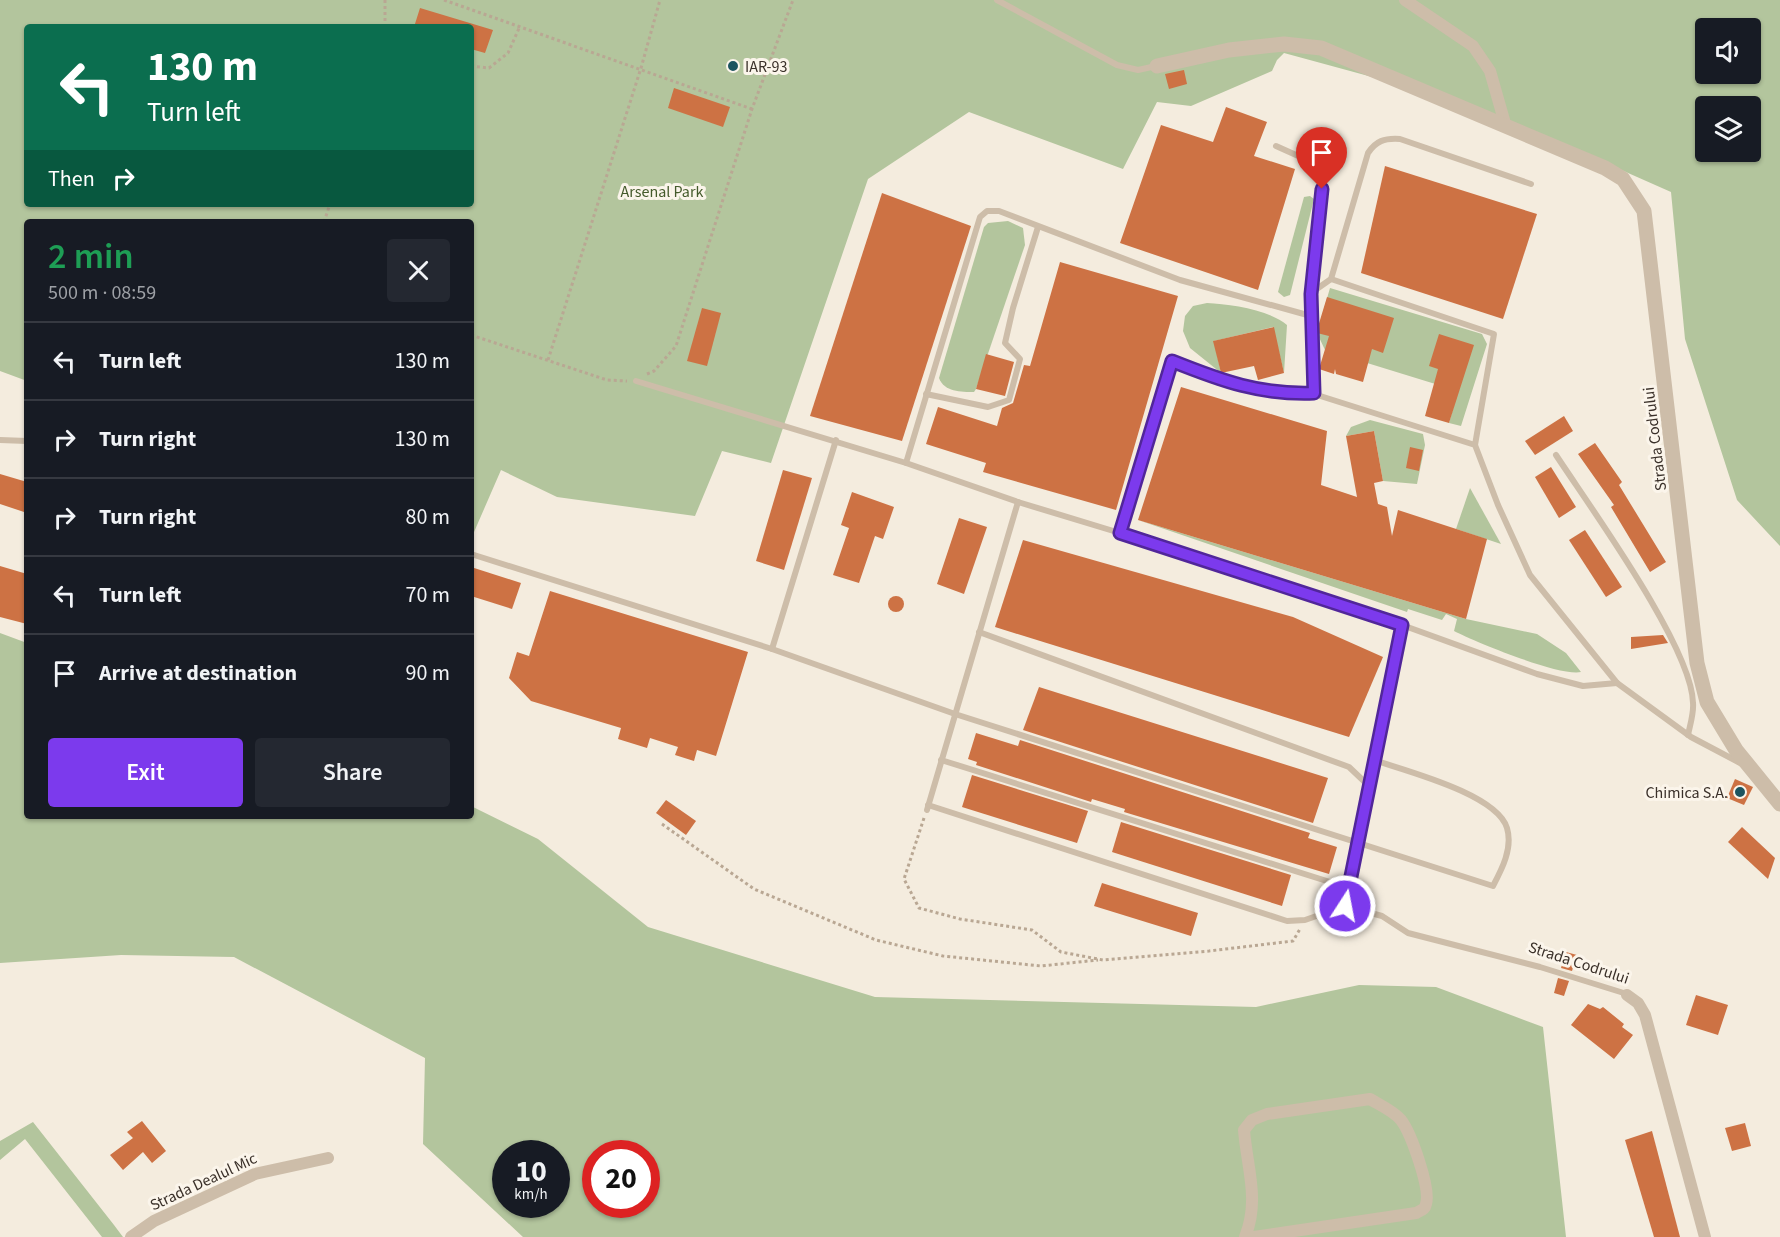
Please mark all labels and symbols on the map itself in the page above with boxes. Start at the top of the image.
place label: IAR-93 [745,56,787,78]
marker: IAR-93 [726,59,740,73]
pin [1296,127,1347,189]
park label: Arsenal Park [621,181,703,203]
street label: Strada Codrului [1638,386,1672,492]
place label: Chimica S.A. [1645,782,1728,804]
marker: Chimica S.A. [1733,785,1747,799]
position arrow [1313,874,1377,938]
street label: Strada Codrului [1526,936,1632,990]
speed limit sign: 20 [582,1140,660,1218]
street label: Strada Dealul Mic [146,1148,260,1216]

